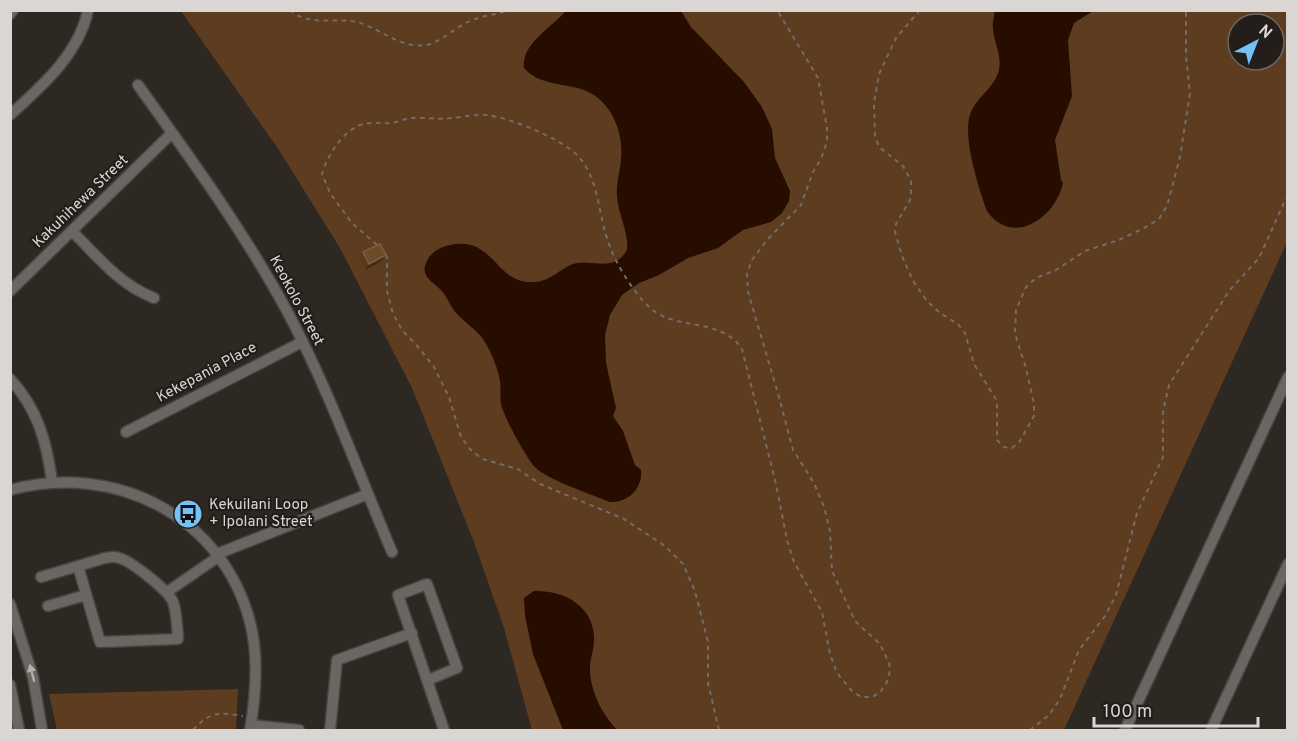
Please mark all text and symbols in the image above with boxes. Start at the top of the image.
north arrow [1226,12,1286,72]
text: N [1254,21,1276,44]
street label: Kakuhihewa Street [29,151,133,253]
street label: Keokolo Street [264,253,328,349]
street label: Kekepania Place [154,339,260,407]
place label: Kekuilani Loop + Ipolani Street [209,496,313,532]
bus stop icon: Kekuilani Loop + Ipolani Street [172,498,204,530]
one-way arrow [26,664,36,682]
scale bar [1094,690,1258,728]
text: 100 m [1103,701,1152,724]

